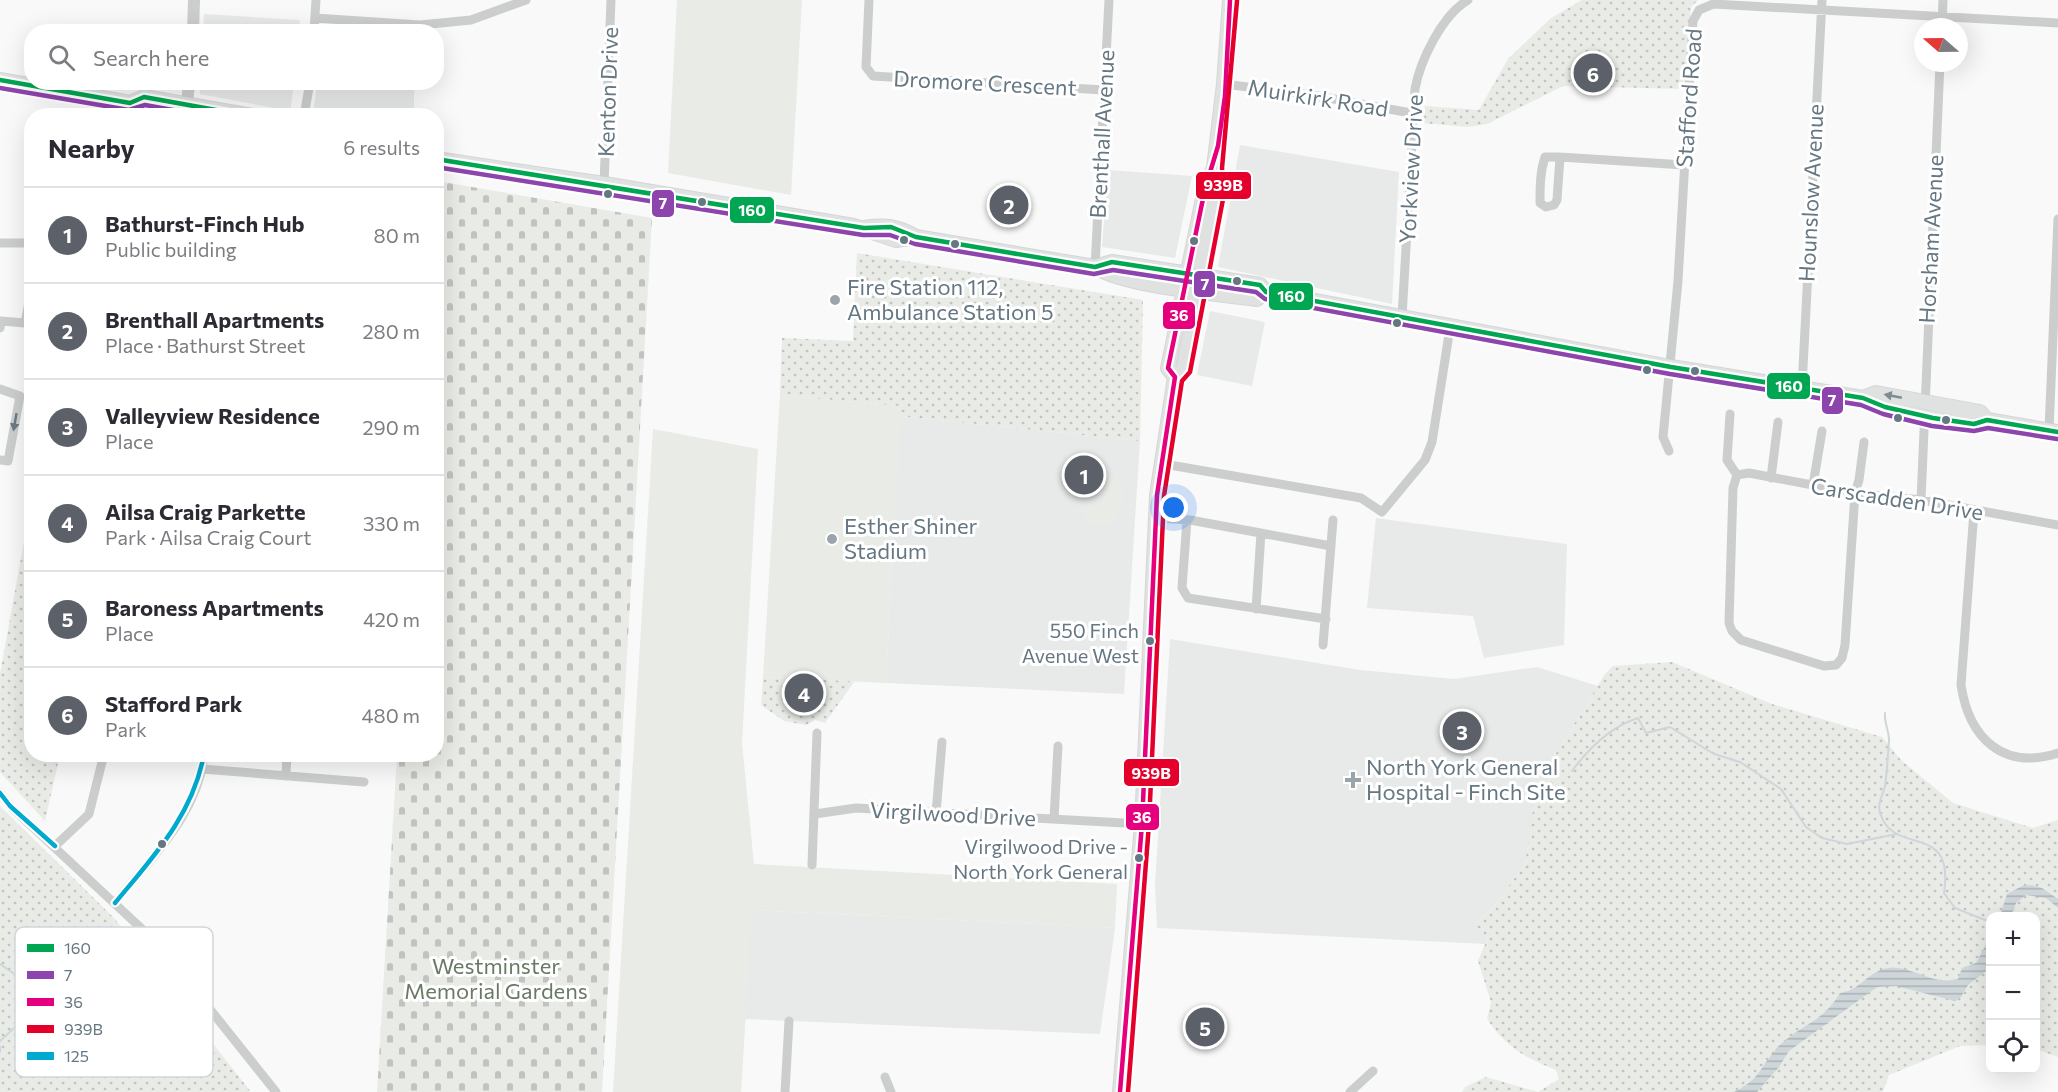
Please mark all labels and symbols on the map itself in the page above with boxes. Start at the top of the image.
north arrow [1914,18,1968,72]
street label: Kenton Drive [592,26,623,157]
street label: Stafford Road [1670,27,1707,168]
street label: Brenthall Avenue [1084,49,1119,219]
pin: 6 [1574,50,1612,96]
street label: Dromore Crescent [893,64,1077,101]
street label: Muirkirk Road [1246,73,1390,122]
street label: Yorkview Drive [1393,94,1428,244]
street label: Hounslow Avenue [1792,103,1829,283]
street label: Horsham Avenue [1913,154,1948,324]
line badge: 939B [1195,171,1252,200]
text: 939B [1203,175,1243,194]
pin: 2 [990,182,1028,228]
unlabelled marker [602,188,614,200]
line badge: 7 [651,189,675,218]
text: 7 [659,193,668,212]
unlabelled marker [696,196,708,208]
line badge: 160 [729,196,775,224]
text: 160 [738,200,766,219]
unlabelled marker [898,234,910,246]
unlabelled marker [1188,235,1200,247]
unlabelled marker [949,238,961,250]
line badge: 7 [1193,270,1216,298]
place label: Fire Station 112, Ambulance Station 5 [847,273,1054,325]
text: 7 [1201,274,1210,293]
unlabelled marker [1231,275,1243,287]
line badge: 160 [1268,282,1314,311]
text: 160 [1277,286,1305,305]
marker: Fire Station 112, Ambulance Station 5 [828,293,842,307]
line badge: 36 [1162,301,1196,330]
text: 36 [1169,305,1189,324]
unlabelled marker [1391,317,1403,329]
unlabelled marker [1641,364,1653,376]
unlabelled marker [1689,365,1701,377]
line badge: 160 [1766,372,1811,400]
text: 160 [1775,376,1803,395]
line badge: 7 [1821,386,1844,415]
text: 7 [1828,390,1837,409]
one-way arrow [1883,391,1902,400]
unlabelled marker [1892,412,1904,424]
one-way arrow [10,413,19,432]
unlabelled marker [1940,414,1952,426]
pin: 1 [1064,452,1104,498]
street label: Carscadden Drive [1809,472,1985,525]
your location [1159,493,1188,522]
place label: Esther Shiner Stadium [844,512,978,564]
marker: Esther Shiner Stadium [825,532,839,546]
place label: 550 Finch Avenue West [1022,618,1139,667]
marker: 550 Finch Avenue West [1144,635,1156,647]
pin: 4 [784,670,824,716]
pin: 3 [1442,708,1482,754]
place label: North York General Hospital - Finch Site [1366,753,1566,805]
line badge: 939B [1123,758,1180,787]
text: 939B [1131,763,1171,782]
marker: North York General Hospital - Finch Site [1344,771,1362,789]
street label: Virgilwood Drive [869,796,1037,831]
line badge: 36 [1125,803,1160,831]
text: 36 [1132,807,1152,826]
place label: Virgilwood Drive - North York General [953,834,1128,883]
unlabelled marker [156,838,168,850]
marker: Virgilwood Drive - North York General [1133,852,1145,864]
legend [15,927,213,1077]
text: 160 [64,938,91,957]
park label: Westminster Memorial Gardens [404,952,588,1004]
text: 7 [64,965,72,984]
text: 36 [64,992,83,1011]
pin: 5 [1186,1004,1224,1050]
text: 939B [64,1019,103,1038]
text: 125 [64,1046,89,1065]

